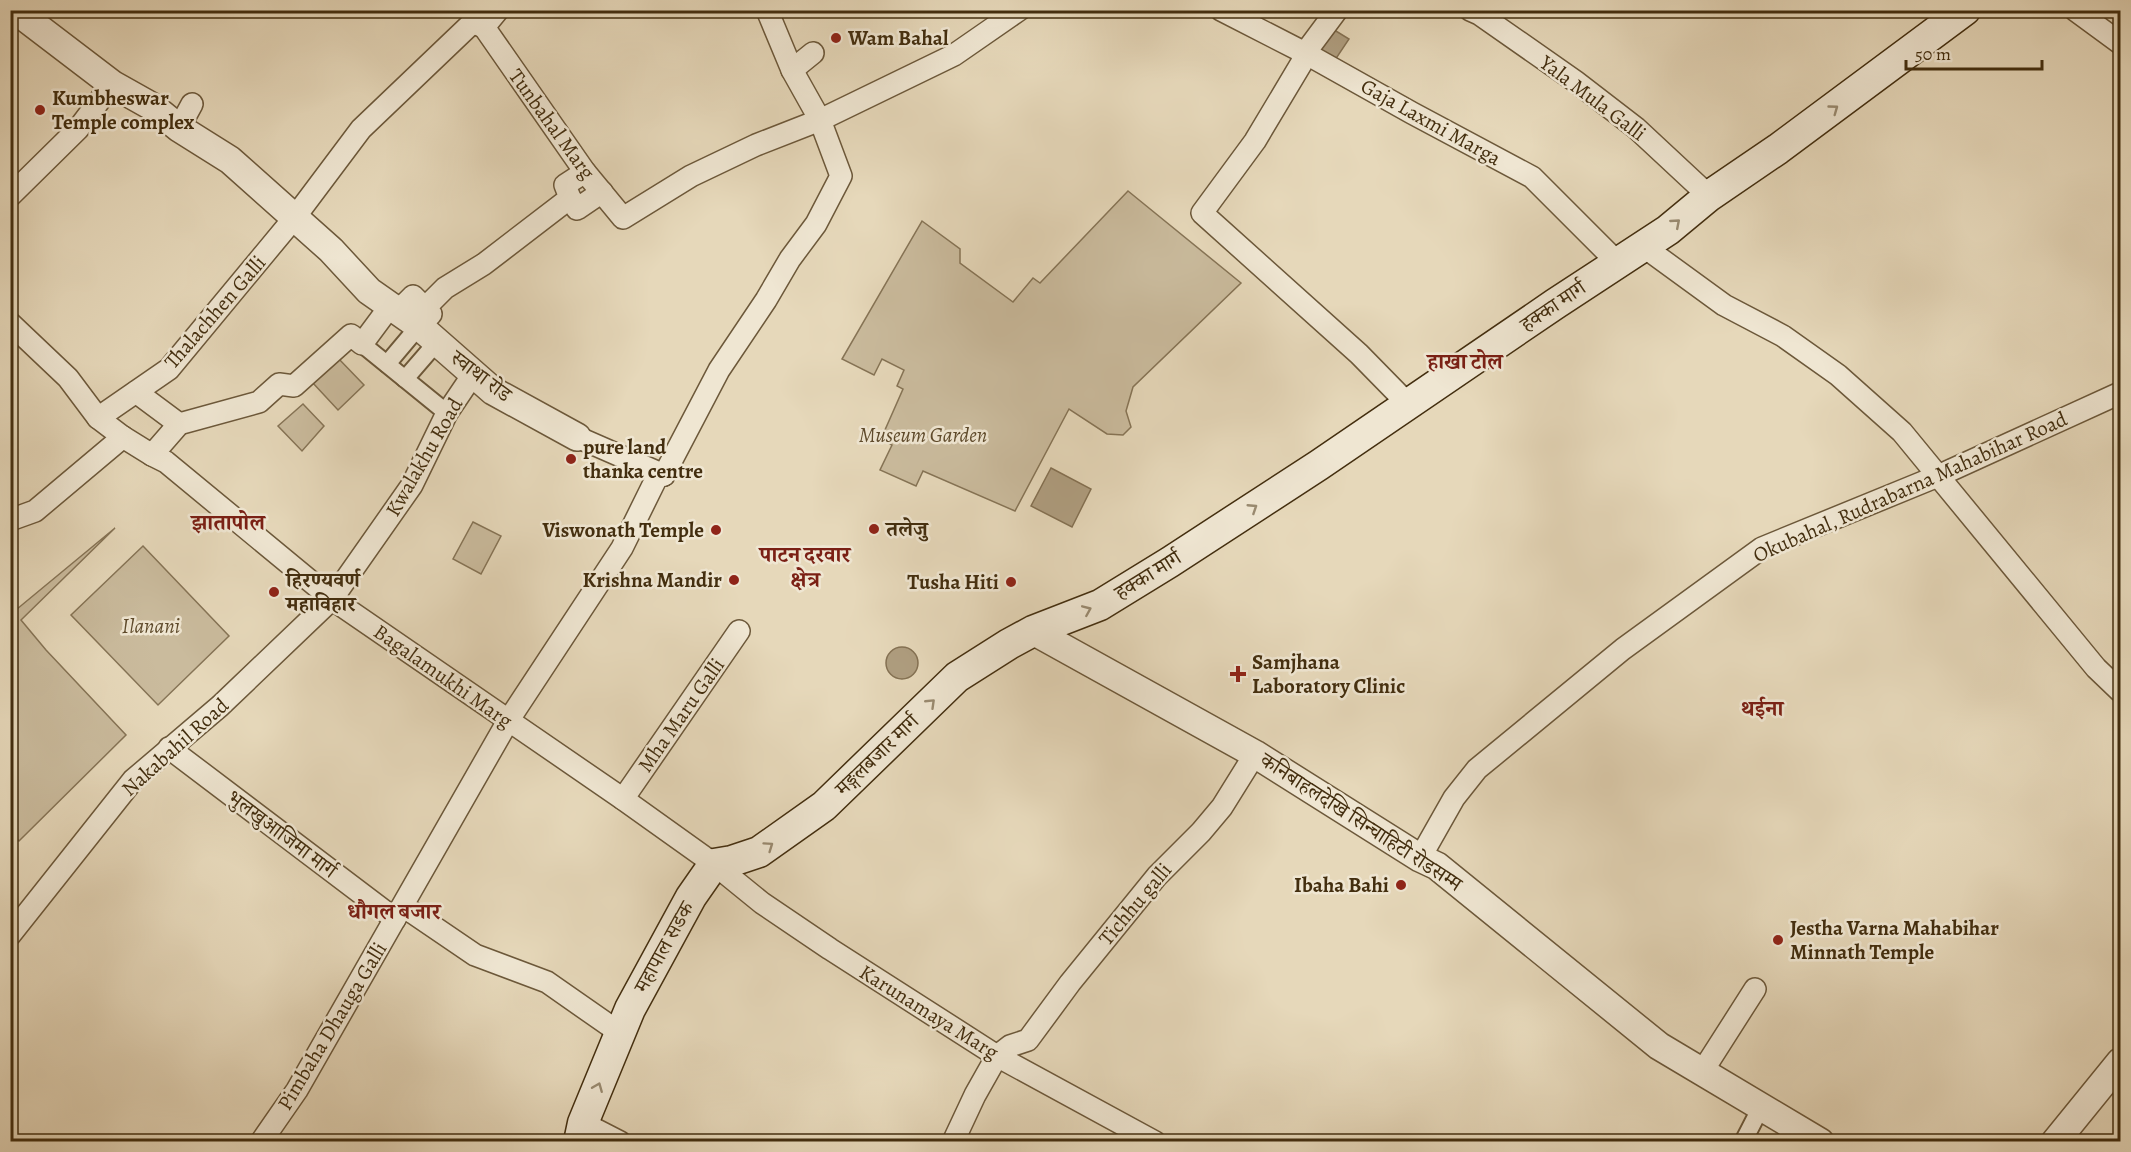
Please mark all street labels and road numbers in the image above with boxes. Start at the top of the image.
street label: Yala Mula Galli [1533,48,1652,147]
street label: Tunbahal Marg [502,63,602,185]
street label: Gaja Laxmi Marga [1356,72,1506,172]
street label: Thalachhen Galli [158,249,272,375]
street label: हक्का मार्ग [1514,273,1592,339]
street label: स्वाथा रोड [444,343,518,409]
street label: Kwalakhu Road [379,392,470,521]
street label: Okubahal, Rudrabarna Mahabihar Road [1748,405,2072,569]
street label: हक्का मार्ग [1108,543,1187,607]
street label: Bagalamukhi Marg [368,618,518,735]
street label: Mha Maru Galli [631,652,731,778]
street label: Nakabahil Road [116,691,235,803]
street label: मङ्गलबजार मार्ग [828,707,926,803]
street label: कनिबाहलदेखि सिन्चाहिटी रोडसम्म [1254,746,1469,899]
street label: भुलखुआजिमा मार्ग [221,783,343,885]
street label: Tichhu galli [1092,857,1178,951]
street label: महापाल सडक [627,896,701,998]
street label: Pimbaha Dhauga Galli [271,937,393,1115]
street label: Karunamaya Marg [854,958,1004,1066]

